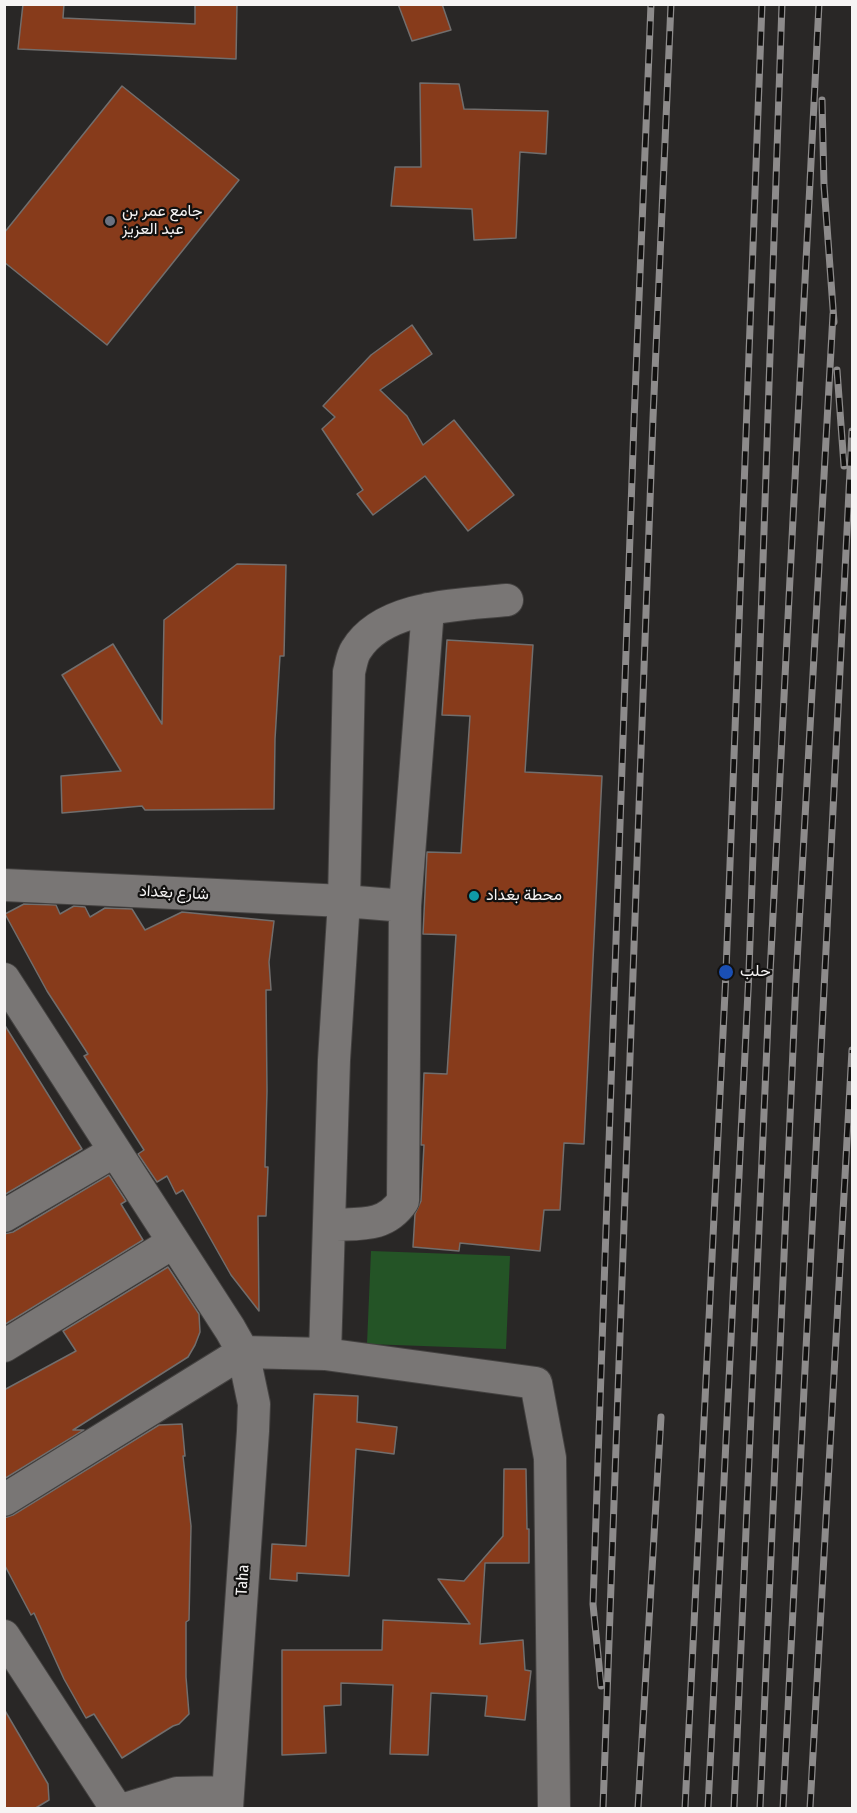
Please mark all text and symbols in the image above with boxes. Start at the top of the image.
place label: جامع عمر بن عبد العزيز [122,202,203,240]
marker: جامع عمر بن عبد العزيز [103,214,117,228]
street label: شارع بغداد [139,882,209,904]
place label: محطة بغداد [486,886,562,906]
marker: محطة بغداد [467,889,481,903]
place label: حلب [740,962,771,982]
marker: حلب [717,963,735,981]
street label: Taha [232,1564,254,1596]

